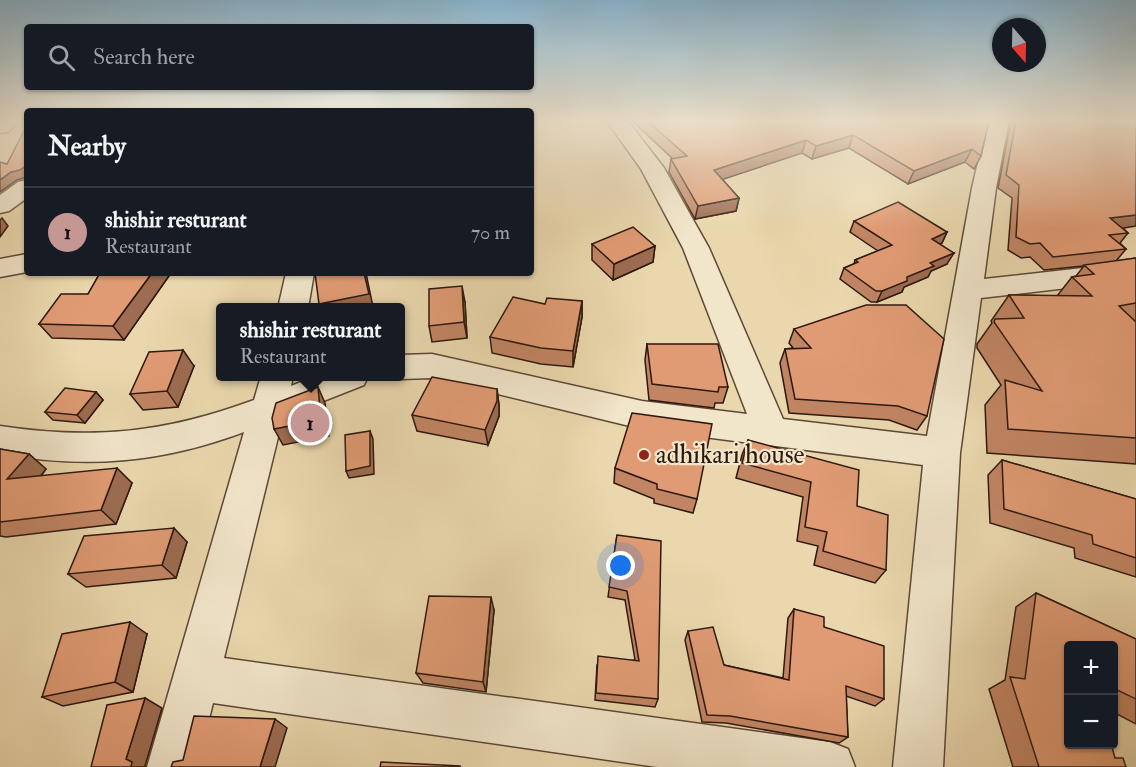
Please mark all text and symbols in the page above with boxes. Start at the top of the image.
north arrow [992,18,1046,72]
search box [24,24,534,90]
icon: search [45,41,78,74]
text: Search here [93,43,195,71]
text: Nearby [48,131,126,163]
text: shishir resturant [105,206,247,234]
text: 1 [64,220,71,245]
text: 70 m [471,220,510,245]
text: Restaurant [105,234,192,259]
popup [216,303,405,381]
text: shishir resturant [240,316,381,344]
text: Restaurant [240,344,327,369]
pin: 1 [290,400,330,446]
place label: adhikari house [656,439,805,471]
marker: adhikari house [637,448,651,462]
your location [606,551,635,580]
map controls [1064,641,1118,749]
button: + [1064,641,1118,695]
button: − [1064,695,1118,749]

